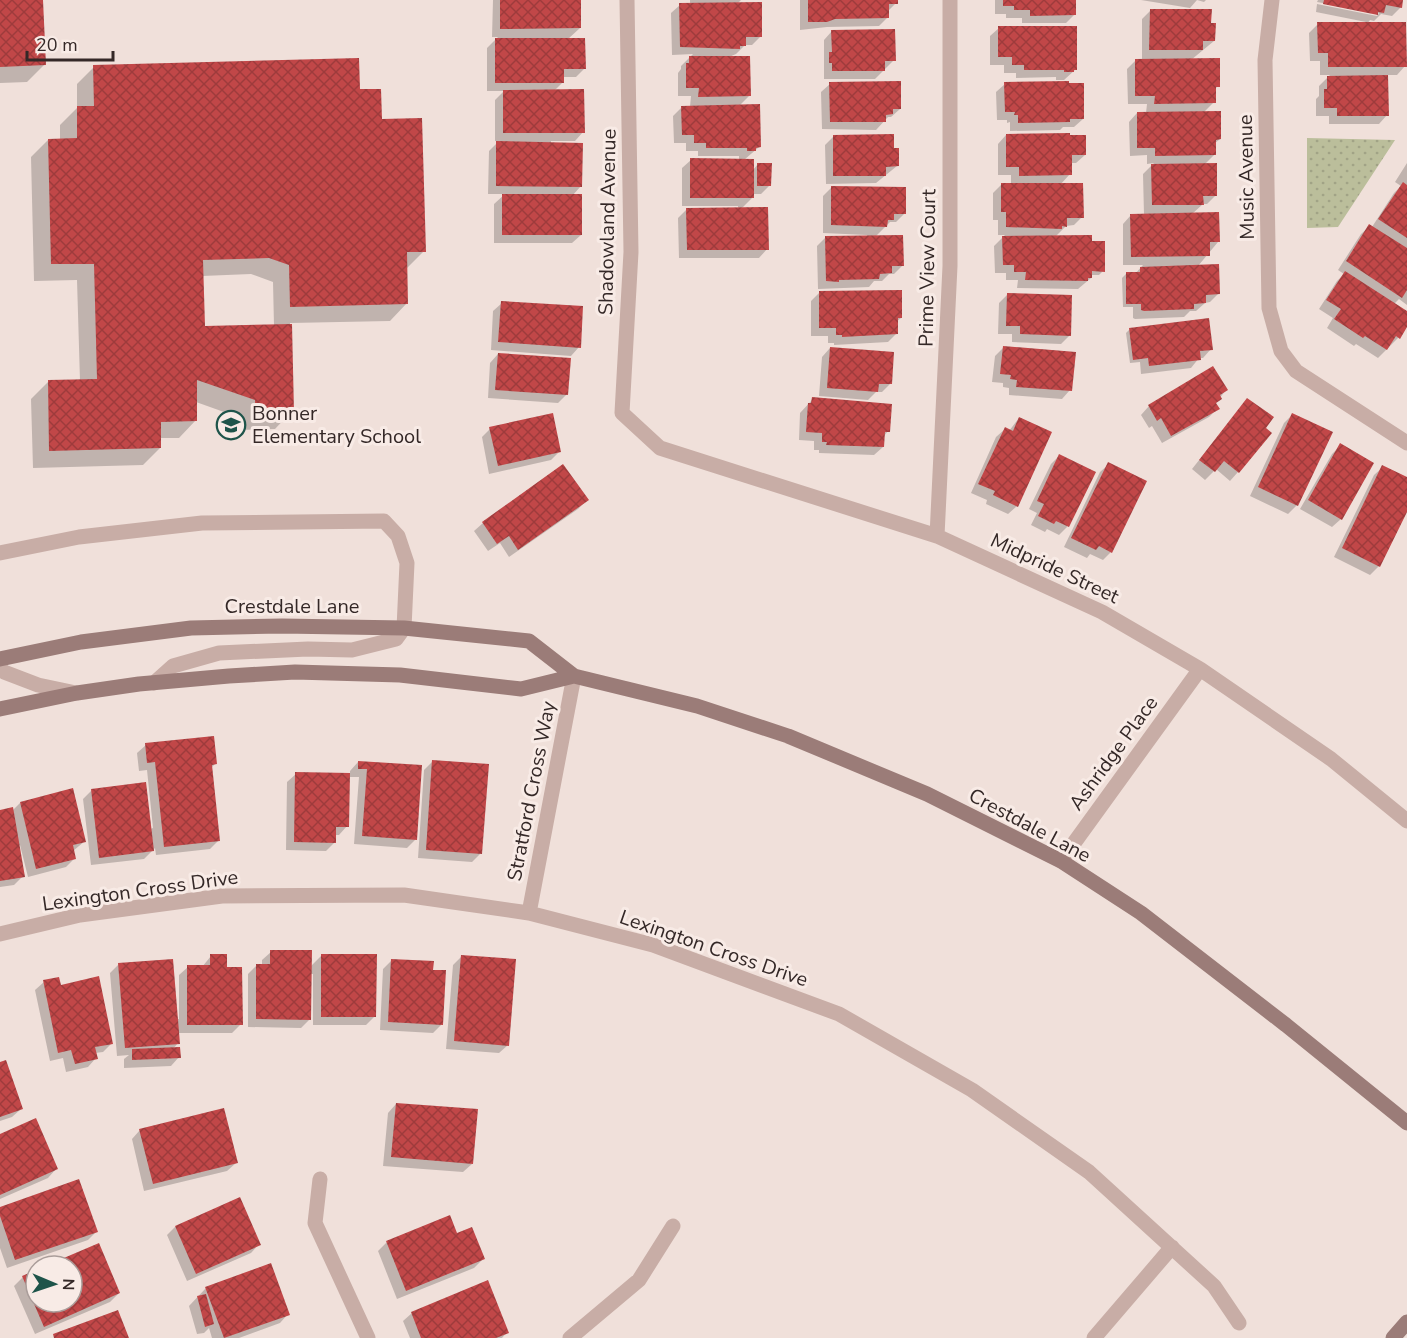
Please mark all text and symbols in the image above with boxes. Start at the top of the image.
scale bar [27,24,112,62]
text: 20 m [36,33,78,57]
street label: Music Avenue [1232,114,1261,240]
street label: Shadowland Avenue [592,129,623,315]
street label: Prime View Court [913,188,942,347]
place label: Bonner Elementary School [252,400,421,450]
school or university icon: Bonner Elementary School [215,409,247,441]
street label: Midpride Street [986,527,1124,610]
street label: Crestdale Lane [225,593,359,620]
street label: Ashridge Place [1063,691,1164,816]
street label: Stratford Cross Way [501,698,562,883]
street label: Crestdale Lane [964,782,1096,869]
street label: Lexington Cross Drive [40,863,240,918]
street label: Lexington Cross Drive [616,904,812,993]
north arrow [24,1254,84,1314]
text: N [57,1278,79,1291]

